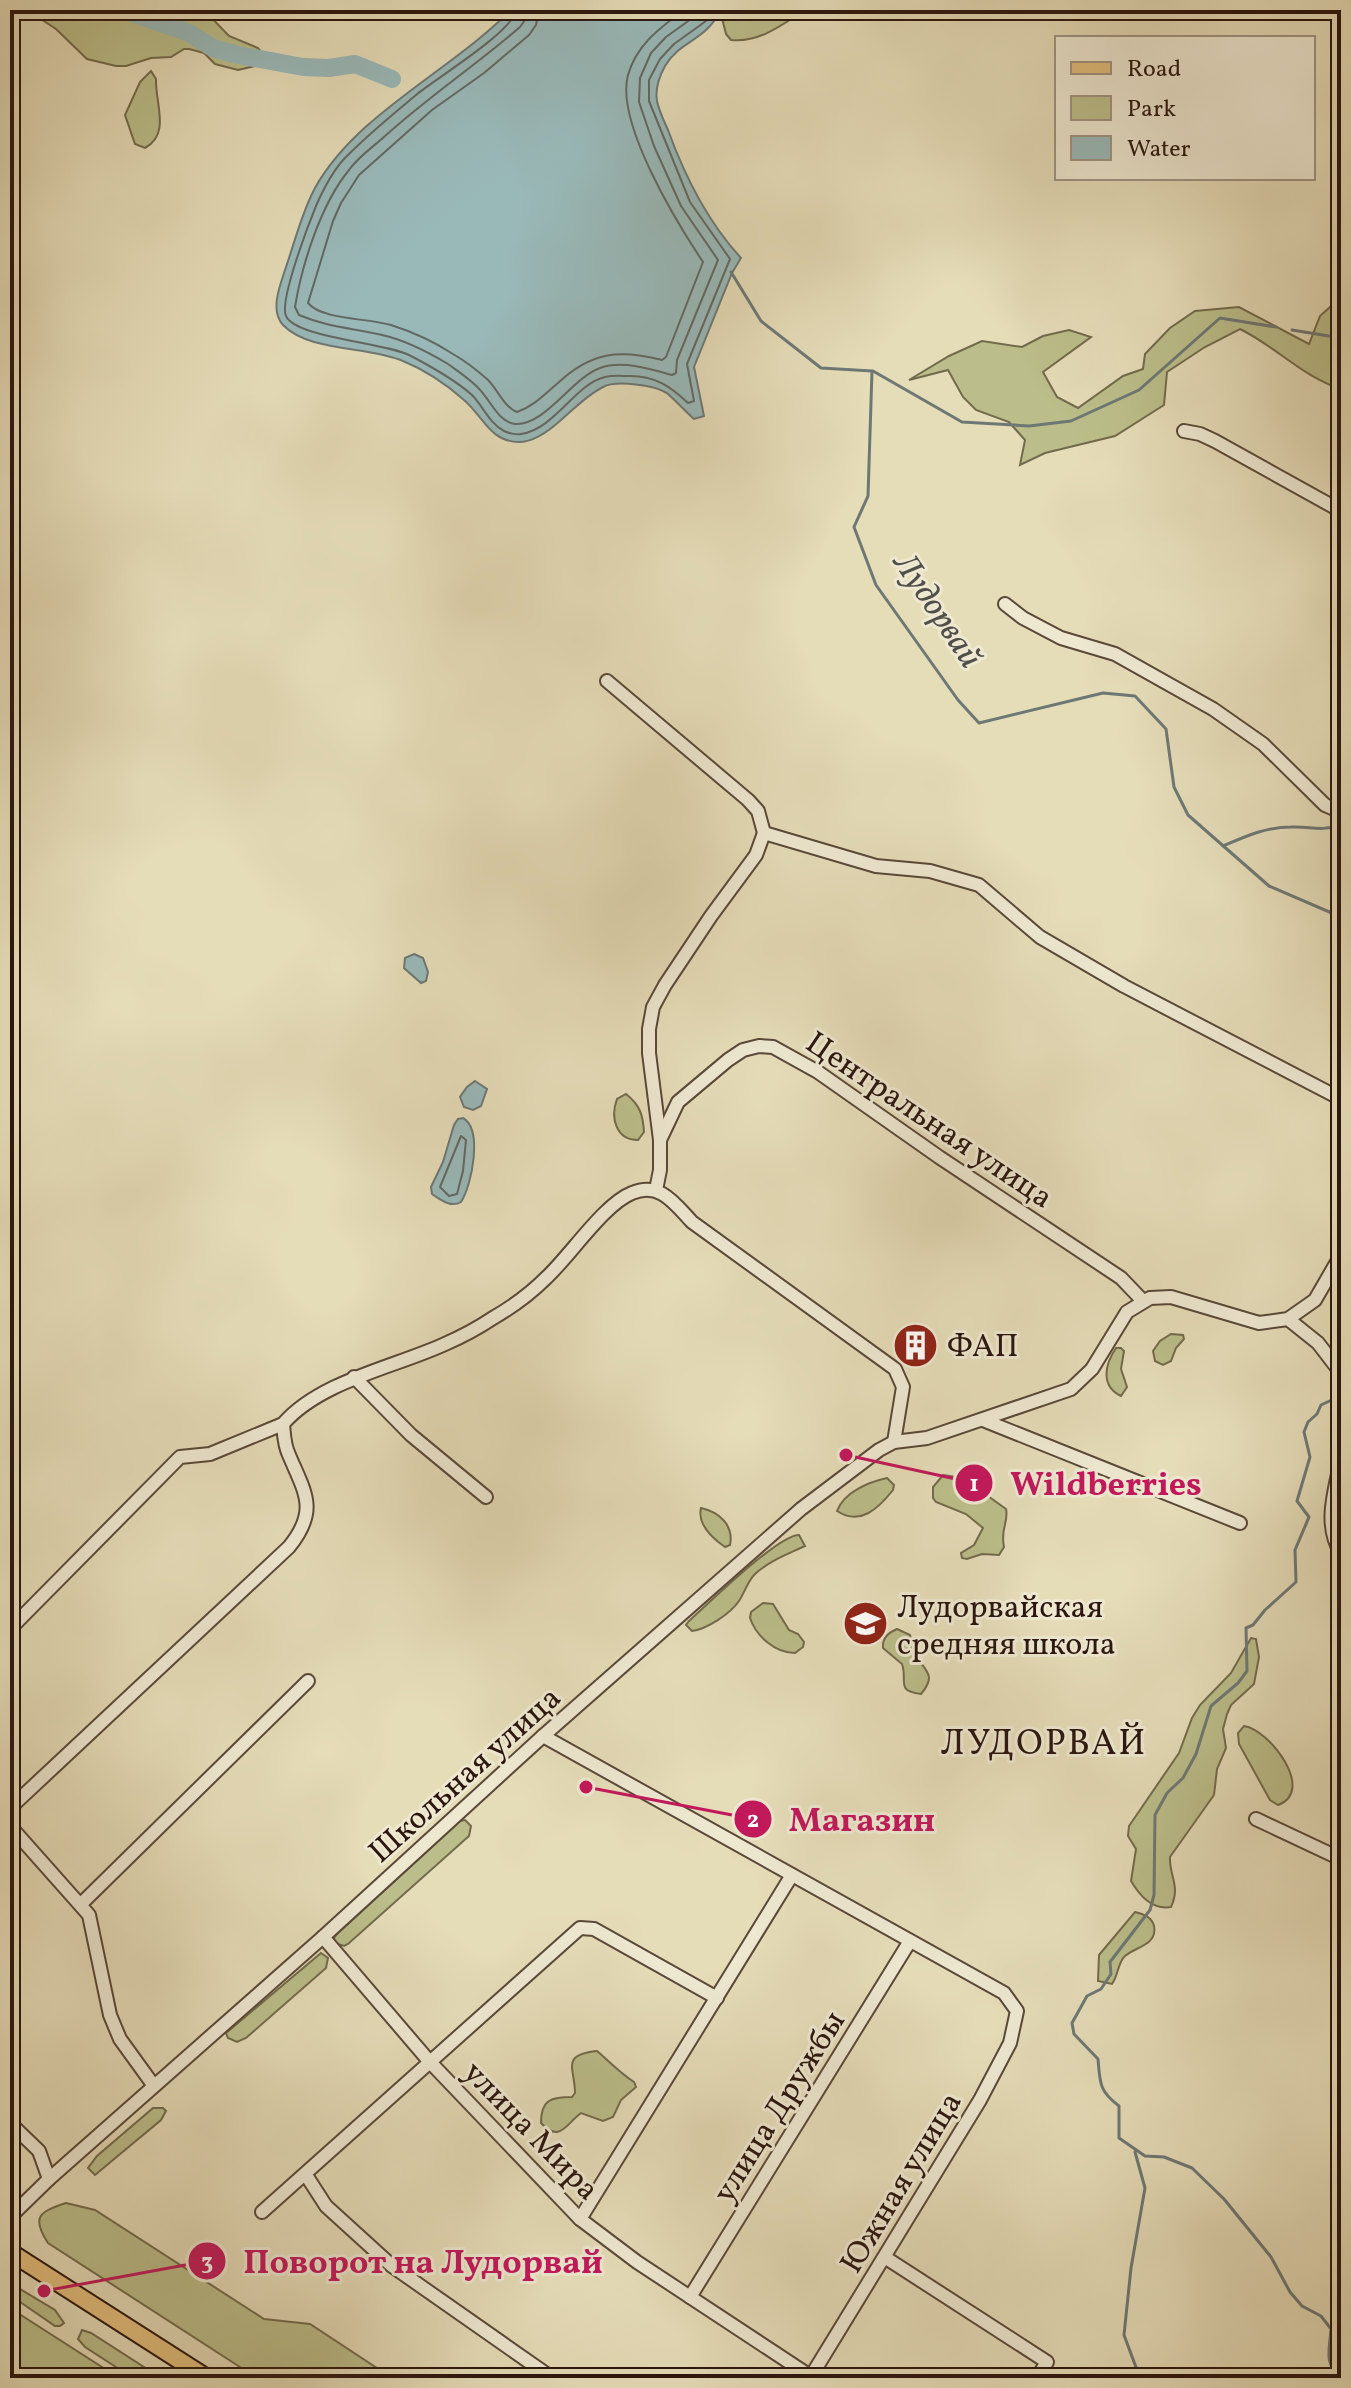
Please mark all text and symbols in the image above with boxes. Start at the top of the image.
legend [1055,36,1315,180]
text: Road [1127,53,1181,87]
text: Park [1127,93,1176,127]
text: Water [1127,133,1191,167]
water label: Лудорвай [879,542,992,678]
street label: Центральная улица [796,1022,1061,1221]
building icon: ФАП [892,1321,940,1369]
place label: ФАП [947,1326,1018,1370]
callout: Wildberries [954,1454,1218,1512]
text: Wildberries [1010,1463,1202,1510]
text: 1 [969,1468,979,1502]
place label: Лудорвайская средняя школа [897,1587,1116,1668]
school or university icon: Лудорвайская средняя школа [842,1600,890,1648]
street label: Школьная улица [360,1678,572,1875]
district label: ЛУДОРВАЙ [941,1720,1147,1770]
callout: Магазин [733,1790,952,1848]
text: Магазин [789,1799,935,1846]
text: 2 [747,1804,759,1838]
street label: улица Дружбы [704,2003,857,2212]
street label: улица Мира [452,2052,608,2212]
street label: Южная улица [831,2085,974,2283]
callout: Поворот на Лудорвай [187,2232,619,2290]
text: Поворот на Лудорвай [243,2241,603,2288]
text: 3 [201,2246,213,2280]

